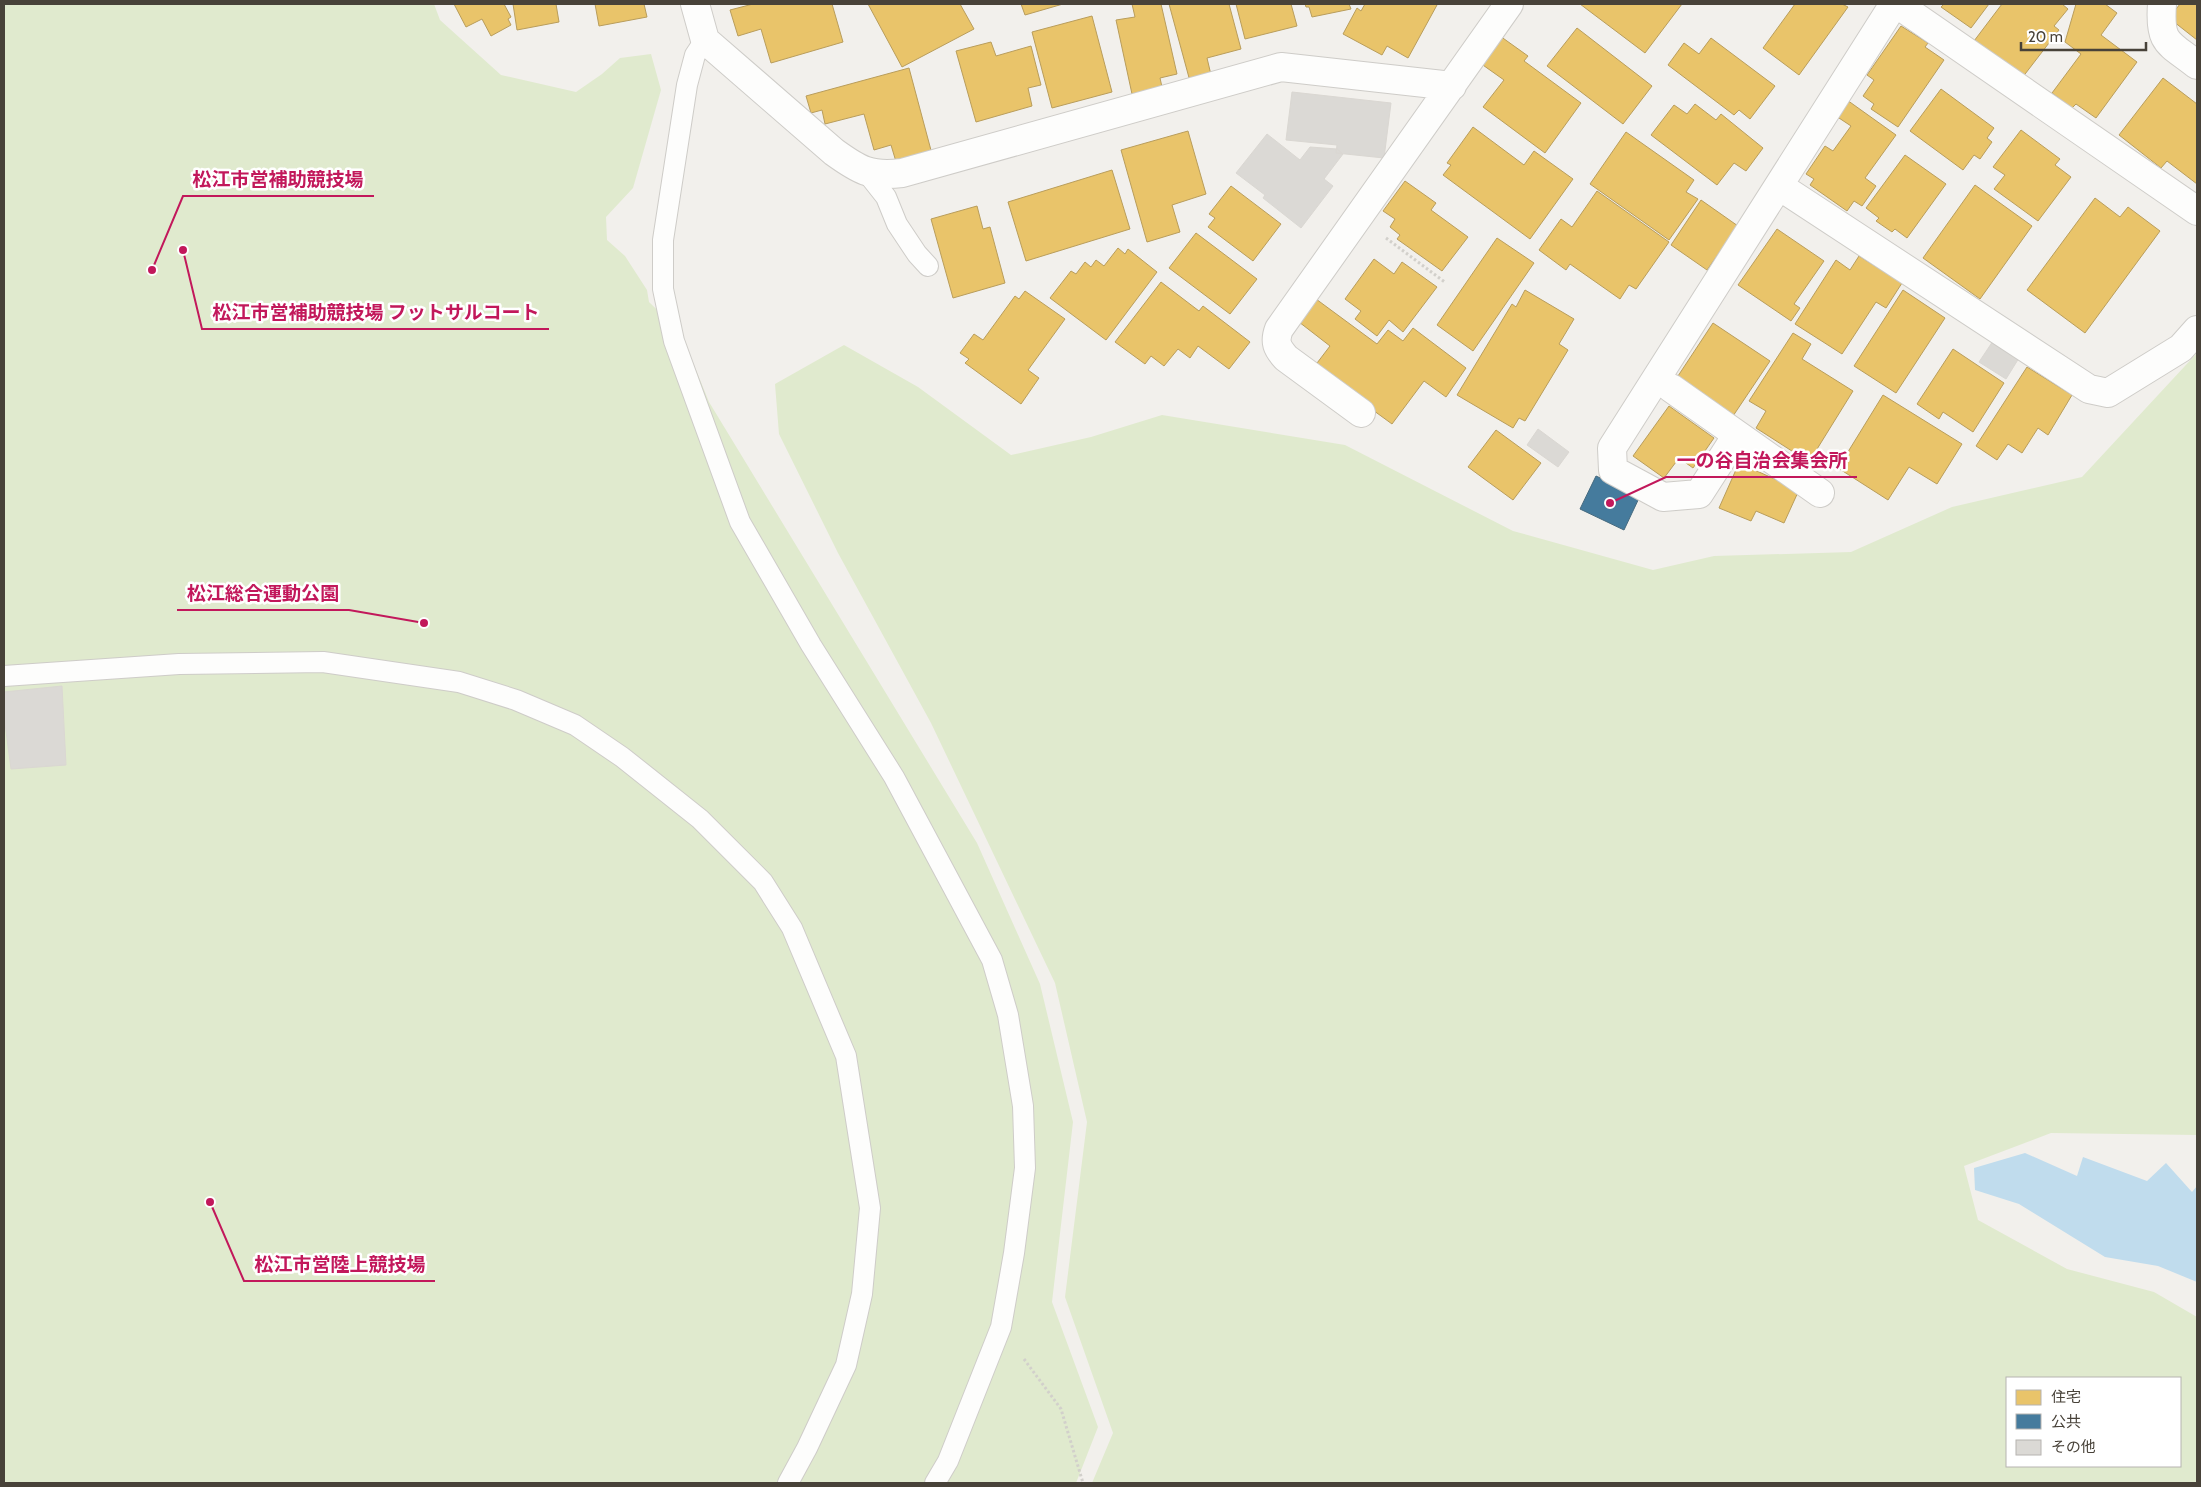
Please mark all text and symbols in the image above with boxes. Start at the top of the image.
scale bar [2021,20,2146,52]
text: 20 m [2028,28,2063,46]
callout: 松江市営補助競技場 [183,162,374,196]
text: 松江市営補助競技場 [192,168,364,191]
callout: 松江市営補助競技場 フットサルコート [202,295,549,329]
text: 松江市営補助競技場 フットサルコート [213,301,539,324]
callout: 一の谷自治会集会所 [1666,443,1857,477]
text: 一の谷自治会集会所 [1676,449,1848,472]
callout: 松江総合運動公園 [177,576,349,610]
text: 松江総合運動公園 [187,582,339,605]
callout: 松江市営陸上競技場 [244,1247,435,1281]
text: 松江市営陸上競技場 [254,1253,426,1276]
legend [2006,1377,2181,1467]
text: 住宅 [2051,1388,2081,1406]
text: 公共 [2051,1413,2081,1431]
text: その他 [2051,1438,2096,1456]

